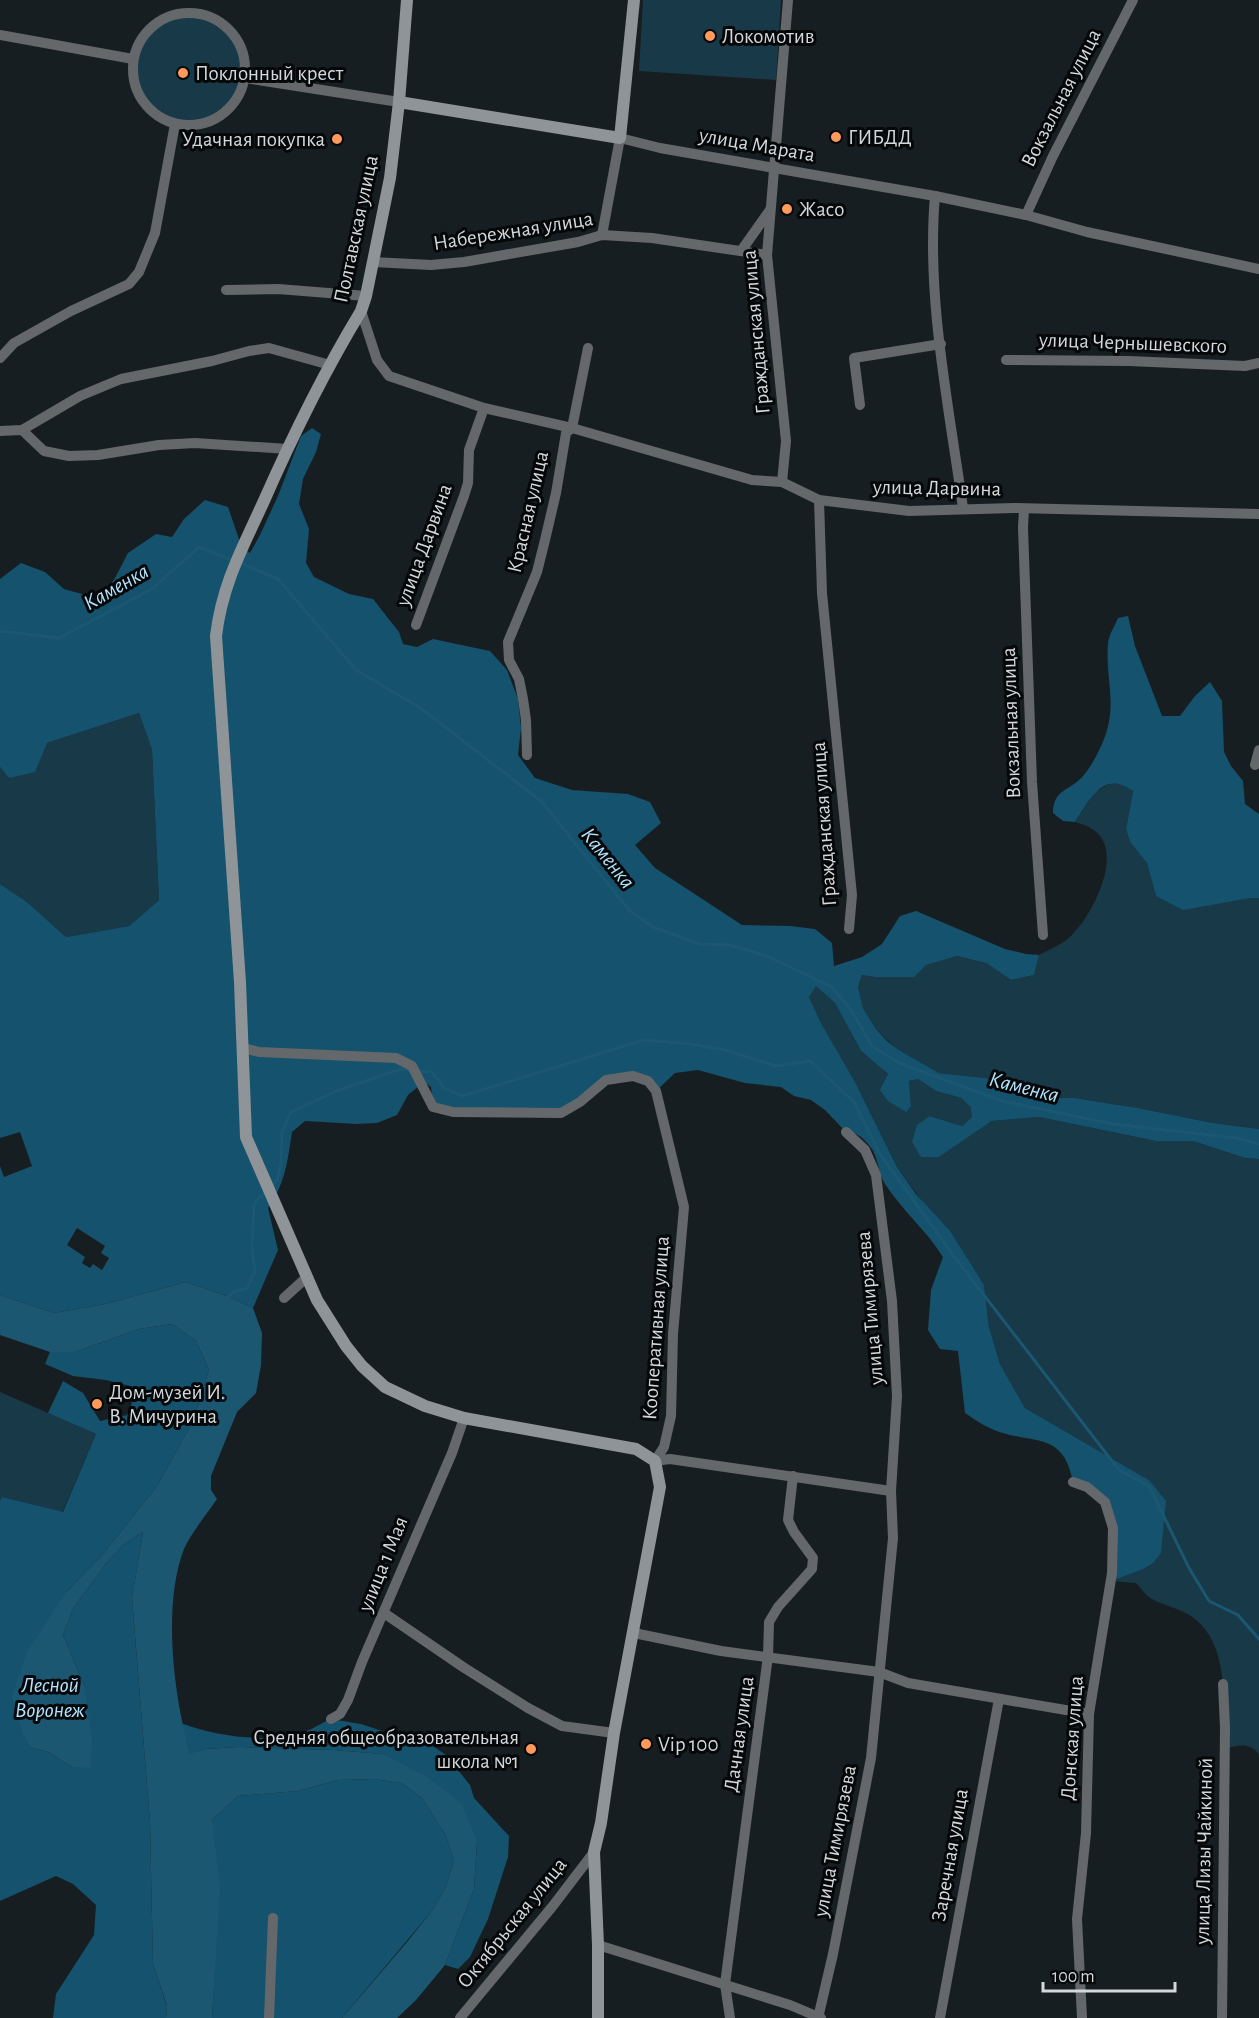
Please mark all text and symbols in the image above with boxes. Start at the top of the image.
street label: Вокзальная улица [1017,25,1105,170]
place label: Локомотив [722,26,814,47]
marker: Локомотив [703,29,717,43]
place label: Поклонный крест [195,63,344,84]
marker: Поклонный крест [176,66,190,80]
street label: улица Марата [696,124,817,166]
place label: ГИБДД [848,127,912,148]
place label: Удачная покупка [182,129,325,150]
marker: ГИБДД [829,130,843,144]
marker: Удачная покупка [330,132,344,146]
street label: Полтавская улица [330,153,382,305]
place label: Жасо [799,199,844,220]
marker: Жасо [780,202,794,216]
street label: Набережная улица [432,208,595,254]
street label: Гражданская улица [738,249,774,415]
street label: улица Чернышевского [1038,329,1227,357]
street label: Красная улица [504,449,552,575]
street label: улица Дарвина [872,476,1002,500]
street label: улица Дарвина [392,481,456,610]
water label: Каменка [80,560,152,614]
street label: Вокзальная улица [998,647,1024,799]
street label: Гражданская улица [808,741,840,907]
water label: Каменка [577,824,639,892]
water label: Каменка [987,1068,1061,1106]
street label: улица Тимирязева [853,1230,887,1387]
street label: Кооперативная улица [639,1235,673,1421]
place label: Дом-музей И. В. Мичурина [109,1382,225,1427]
marker: Дом-музей И. В. Мичурина [90,1397,104,1411]
street label: улица 1 Мая [354,1514,412,1615]
water label: Лесной Воронеж [15,1674,86,1722]
street label: Дачная улица [720,1674,758,1793]
street label: Донская улица [1057,1675,1087,1801]
place label: Средняя общеобразовательная школа №1 [253,1727,519,1772]
place label: Vip 100 [658,1734,718,1755]
marker: Vip 100 [639,1737,653,1751]
marker: Средняя общеобразовательная школа №1 [524,1742,538,1756]
street label: улица Лизы Чайкиной [1192,1758,1216,1945]
street label: улица Тимирязева [810,1763,860,1920]
street label: Заречная улица [928,1787,972,1923]
street label: Октябрьская улица [453,1854,571,1992]
scale bar [1043,1955,1175,1993]
text: 100 m [1052,1968,1095,1986]

